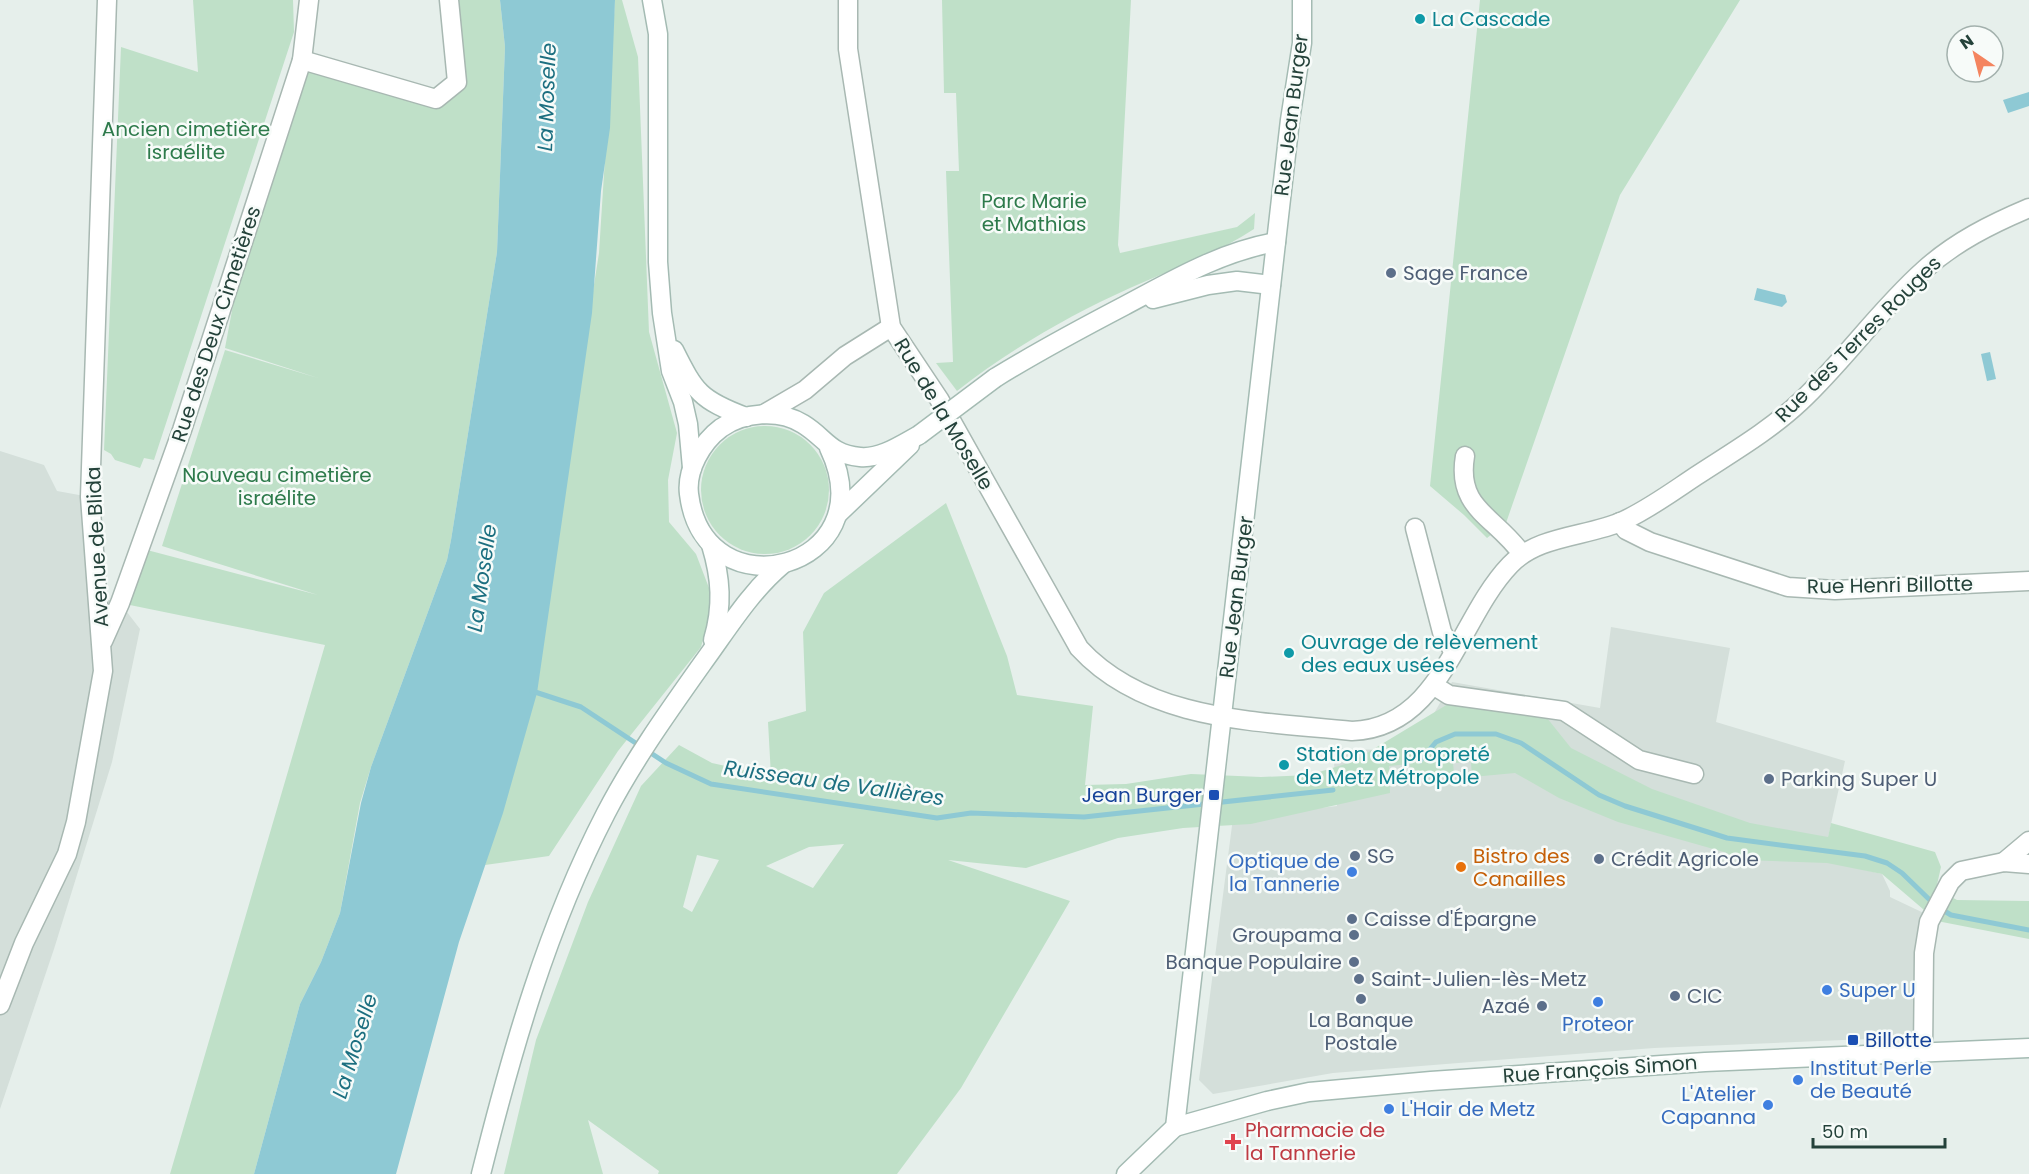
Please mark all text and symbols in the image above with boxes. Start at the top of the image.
place label: La Cascade [1432,5,1550,33]
marker: La Cascade [1413,12,1427,26]
north arrow [1945,24,2005,84]
text: N [1955,29,1978,55]
street label: Rue Jean Burger [1267,32,1315,198]
water label: La Moselle [530,42,563,152]
park label: Ancien cimetière israélite [102,115,270,166]
park label: Parc Marie et Mathias [981,187,1087,238]
street label: Rue des Deux Cimetières [165,202,267,446]
street label: Rue des Terres Rouges [1769,250,1947,428]
place label: Sage France [1403,259,1528,287]
marker: Sage France [1384,266,1398,280]
street label: Rue de la Moselle [887,333,1001,495]
park label: Nouveau cimetière israélite [182,461,372,512]
street label: Avenue de Blida [79,466,115,628]
street label: Rue Jean Burger [1212,514,1260,680]
water label: La Moselle [460,522,503,634]
street label: Rue Henri Billotte [1807,570,1973,600]
place label: Ouvrage de relèvement des eaux usées [1301,628,1538,679]
marker: Ouvrage de relèvement des eaux usées [1282,646,1296,660]
place label: Station de propreté de Metz Métropole [1296,740,1490,791]
water label: Ruisseau de Vallières [722,753,946,812]
marker: Station de propreté de Metz Métropole [1277,758,1291,772]
place label: Parking Super U [1781,765,1937,793]
marker: Parking Super U [1762,772,1776,786]
place label: Jean Burger [1081,781,1202,809]
marker: Jean Burger [1207,788,1221,802]
place label: SG [1367,842,1394,870]
place label: Bistro des Canailles [1473,842,1570,893]
place label: Crédit Agricole [1611,845,1759,873]
place label: Optique de la Tannerie [1229,847,1340,898]
marker: SG [1348,849,1362,863]
marker: Crédit Agricole [1592,852,1606,866]
marker: Bistro des Canailles [1454,860,1468,874]
marker: Optique de la Tannerie [1345,865,1359,879]
place label: Caisse d'Épargne [1364,905,1537,933]
marker: Caisse d'Épargne [1345,912,1359,926]
place label: Groupama [1232,921,1342,949]
marker: Groupama [1347,928,1361,942]
place label: Banque Populaire [1165,948,1342,976]
marker: Banque Populaire [1347,955,1361,969]
place label: Saint-Julien-lès-Metz [1371,965,1587,993]
marker: Saint-Julien-lès-Metz [1352,972,1366,986]
place label: Super U [1839,976,1916,1004]
place label: CIC [1687,982,1723,1010]
marker: Super U [1820,983,1834,997]
marker: CIC [1668,989,1682,1003]
water label: La Moselle [325,990,384,1102]
marker: La Banque Postale [1354,992,1368,1006]
place label: Azaé [1482,992,1530,1020]
marker: Proteor [1591,995,1605,1009]
marker: Azaé [1535,999,1549,1013]
place label: La Banque Postale [1309,1006,1413,1057]
place label: Proteor [1562,1010,1634,1038]
place label: Billotte [1865,1026,1932,1054]
marker: Billotte [1846,1033,1860,1047]
street label: Rue François Simon [1502,1048,1698,1090]
place label: Institut Perle de Beauté [1810,1054,1932,1105]
marker: Institut Perle de Beauté [1791,1073,1805,1087]
place label: L'Atelier Capanna [1661,1080,1756,1131]
place label: L'Hair de Metz [1401,1095,1535,1123]
marker: L'Atelier Capanna [1761,1098,1775,1112]
marker: L'Hair de Metz [1382,1102,1396,1116]
scale bar [1813,1111,1945,1149]
place label: Pharmacie de la Tannerie [1245,1116,1385,1167]
text: 50 m [1822,1119,1868,1144]
marker: Pharmacie de la Tannerie [1226,1135,1240,1149]

